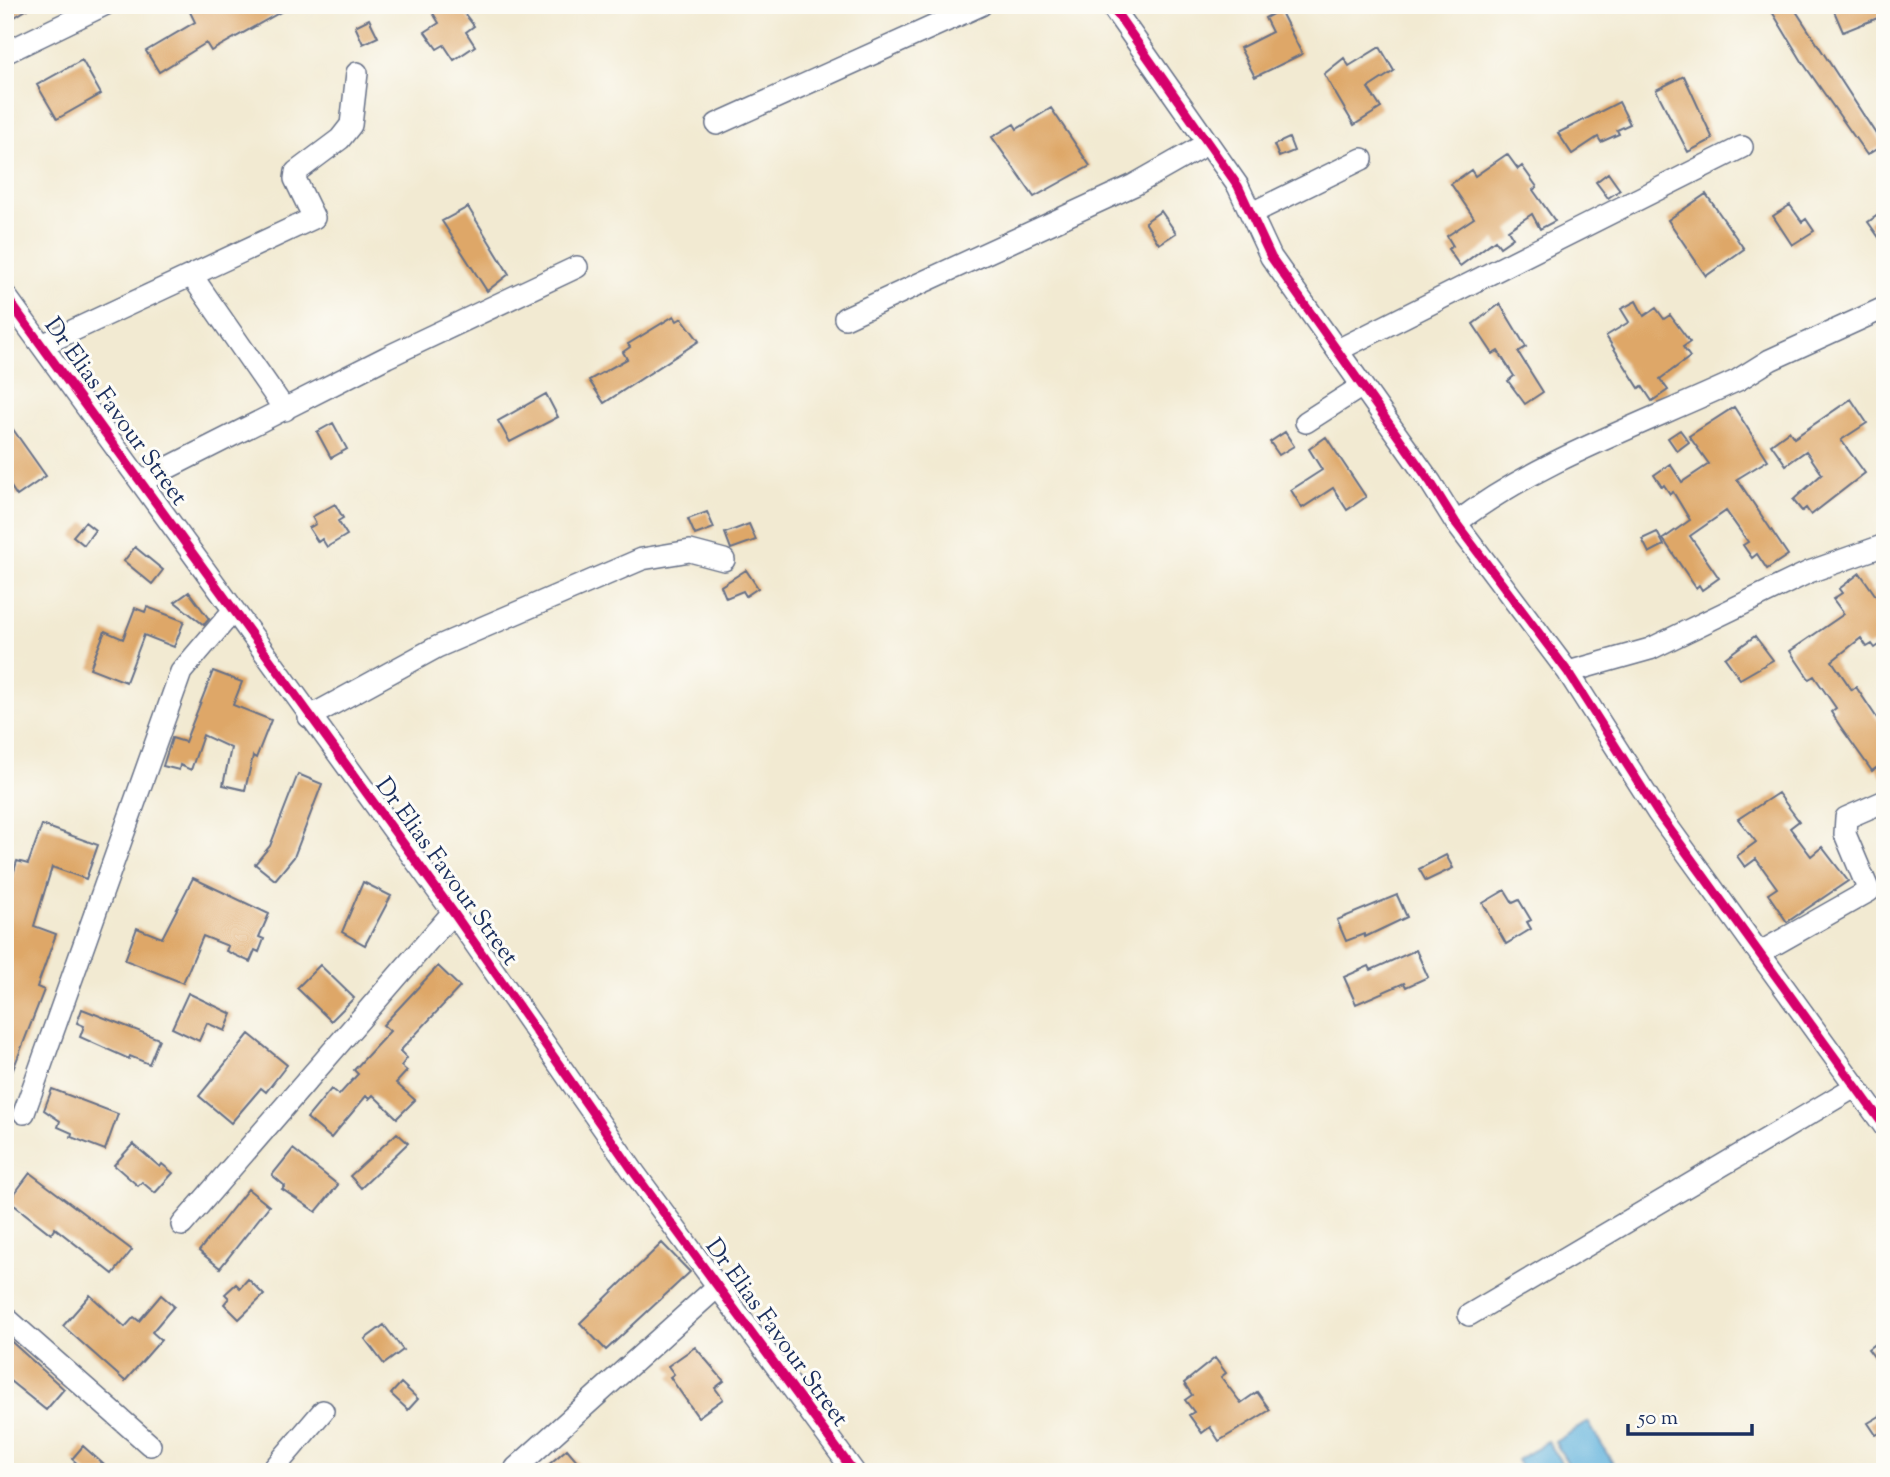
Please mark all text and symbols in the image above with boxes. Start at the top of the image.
street label: Dr Elias Favour Street [35,311,195,513]
street label: Dr Elias Favour Street [366,771,526,973]
street label: Dr Elias Favour Street [696,1232,856,1434]
scale bar [1628,1393,1752,1437]
text: 50 m [1637,1404,1678,1434]

